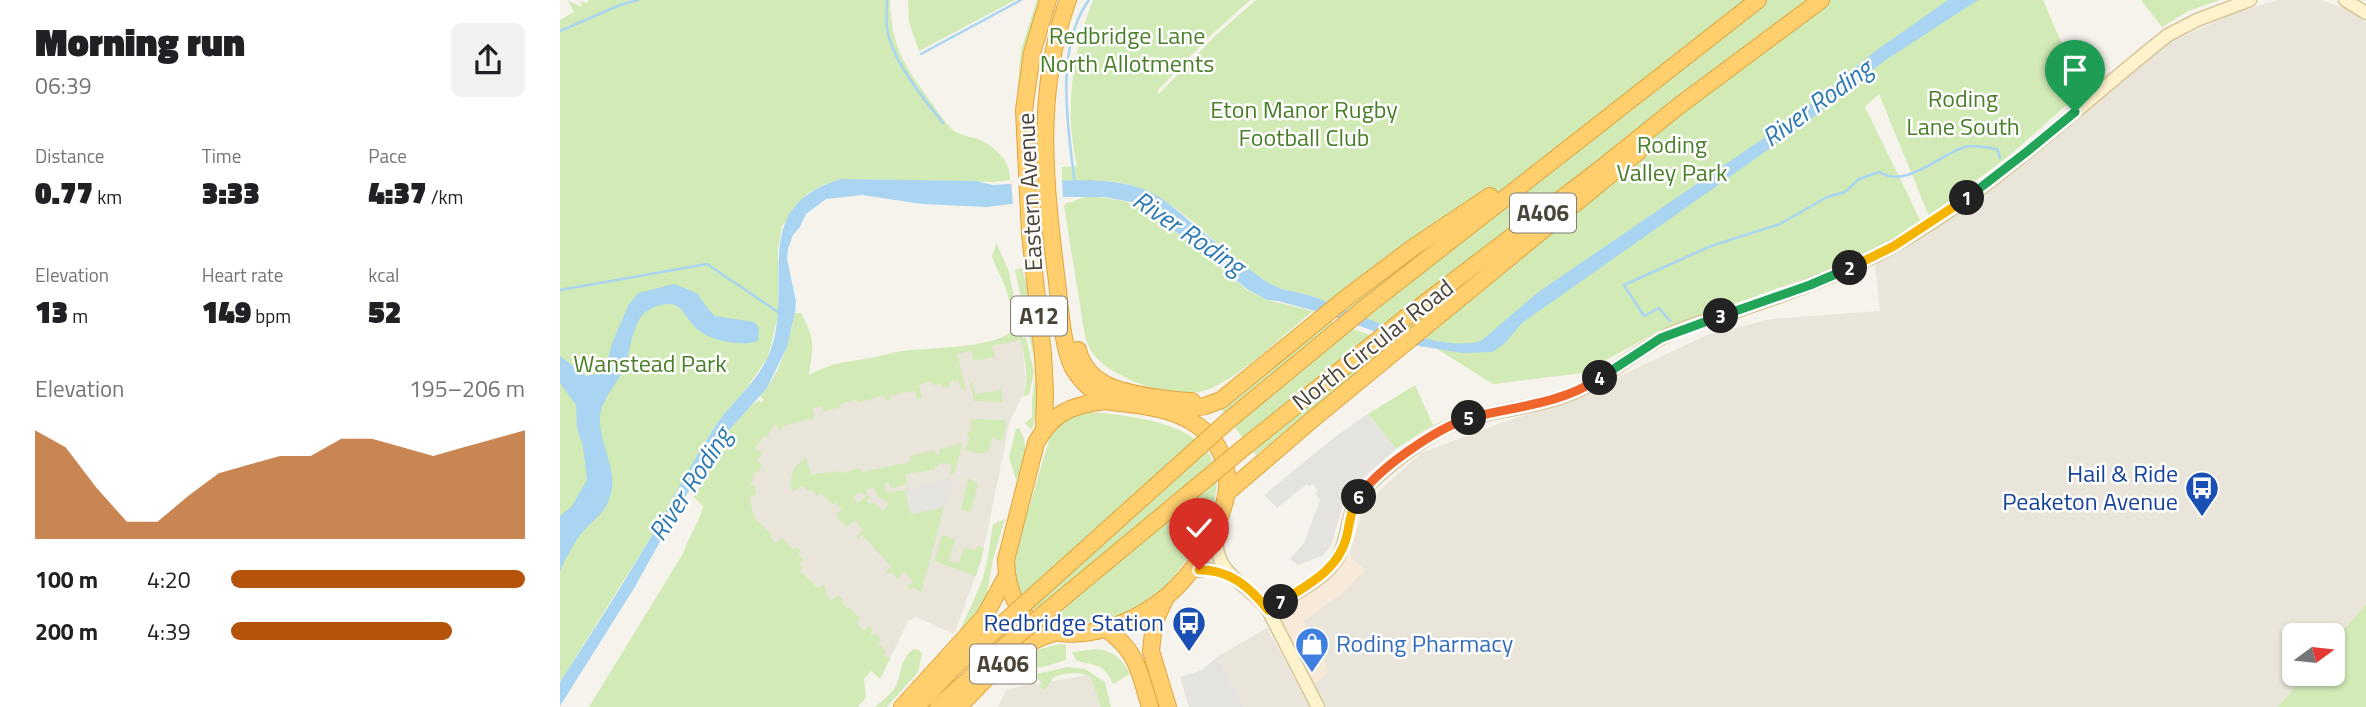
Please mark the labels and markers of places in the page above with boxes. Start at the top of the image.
pin [2045,40,2105,112]
pin: 1 [1950,180,1984,216]
pin: 2 [1832,250,1868,286]
pin: 3 [1704,298,1738,334]
pin: 4 [1583,360,1618,396]
pin: 5 [1452,400,1486,436]
place label: Hail & Ride Peaketon Avenue [2002,455,2178,519]
bus stop icon: Hail & Ride Peaketon Avenue [2183,469,2221,518]
pin: 6 [1342,480,1376,514]
pin [1169,498,1229,570]
pin: 7 [1264,584,1298,620]
place label: Redbridge Station [984,604,1164,640]
bus stop icon: Redbridge Station [1170,604,1208,653]
shop icon: Roding Pharmacy [1293,625,1331,674]
place label: Roding Pharmacy [1336,625,1514,661]

